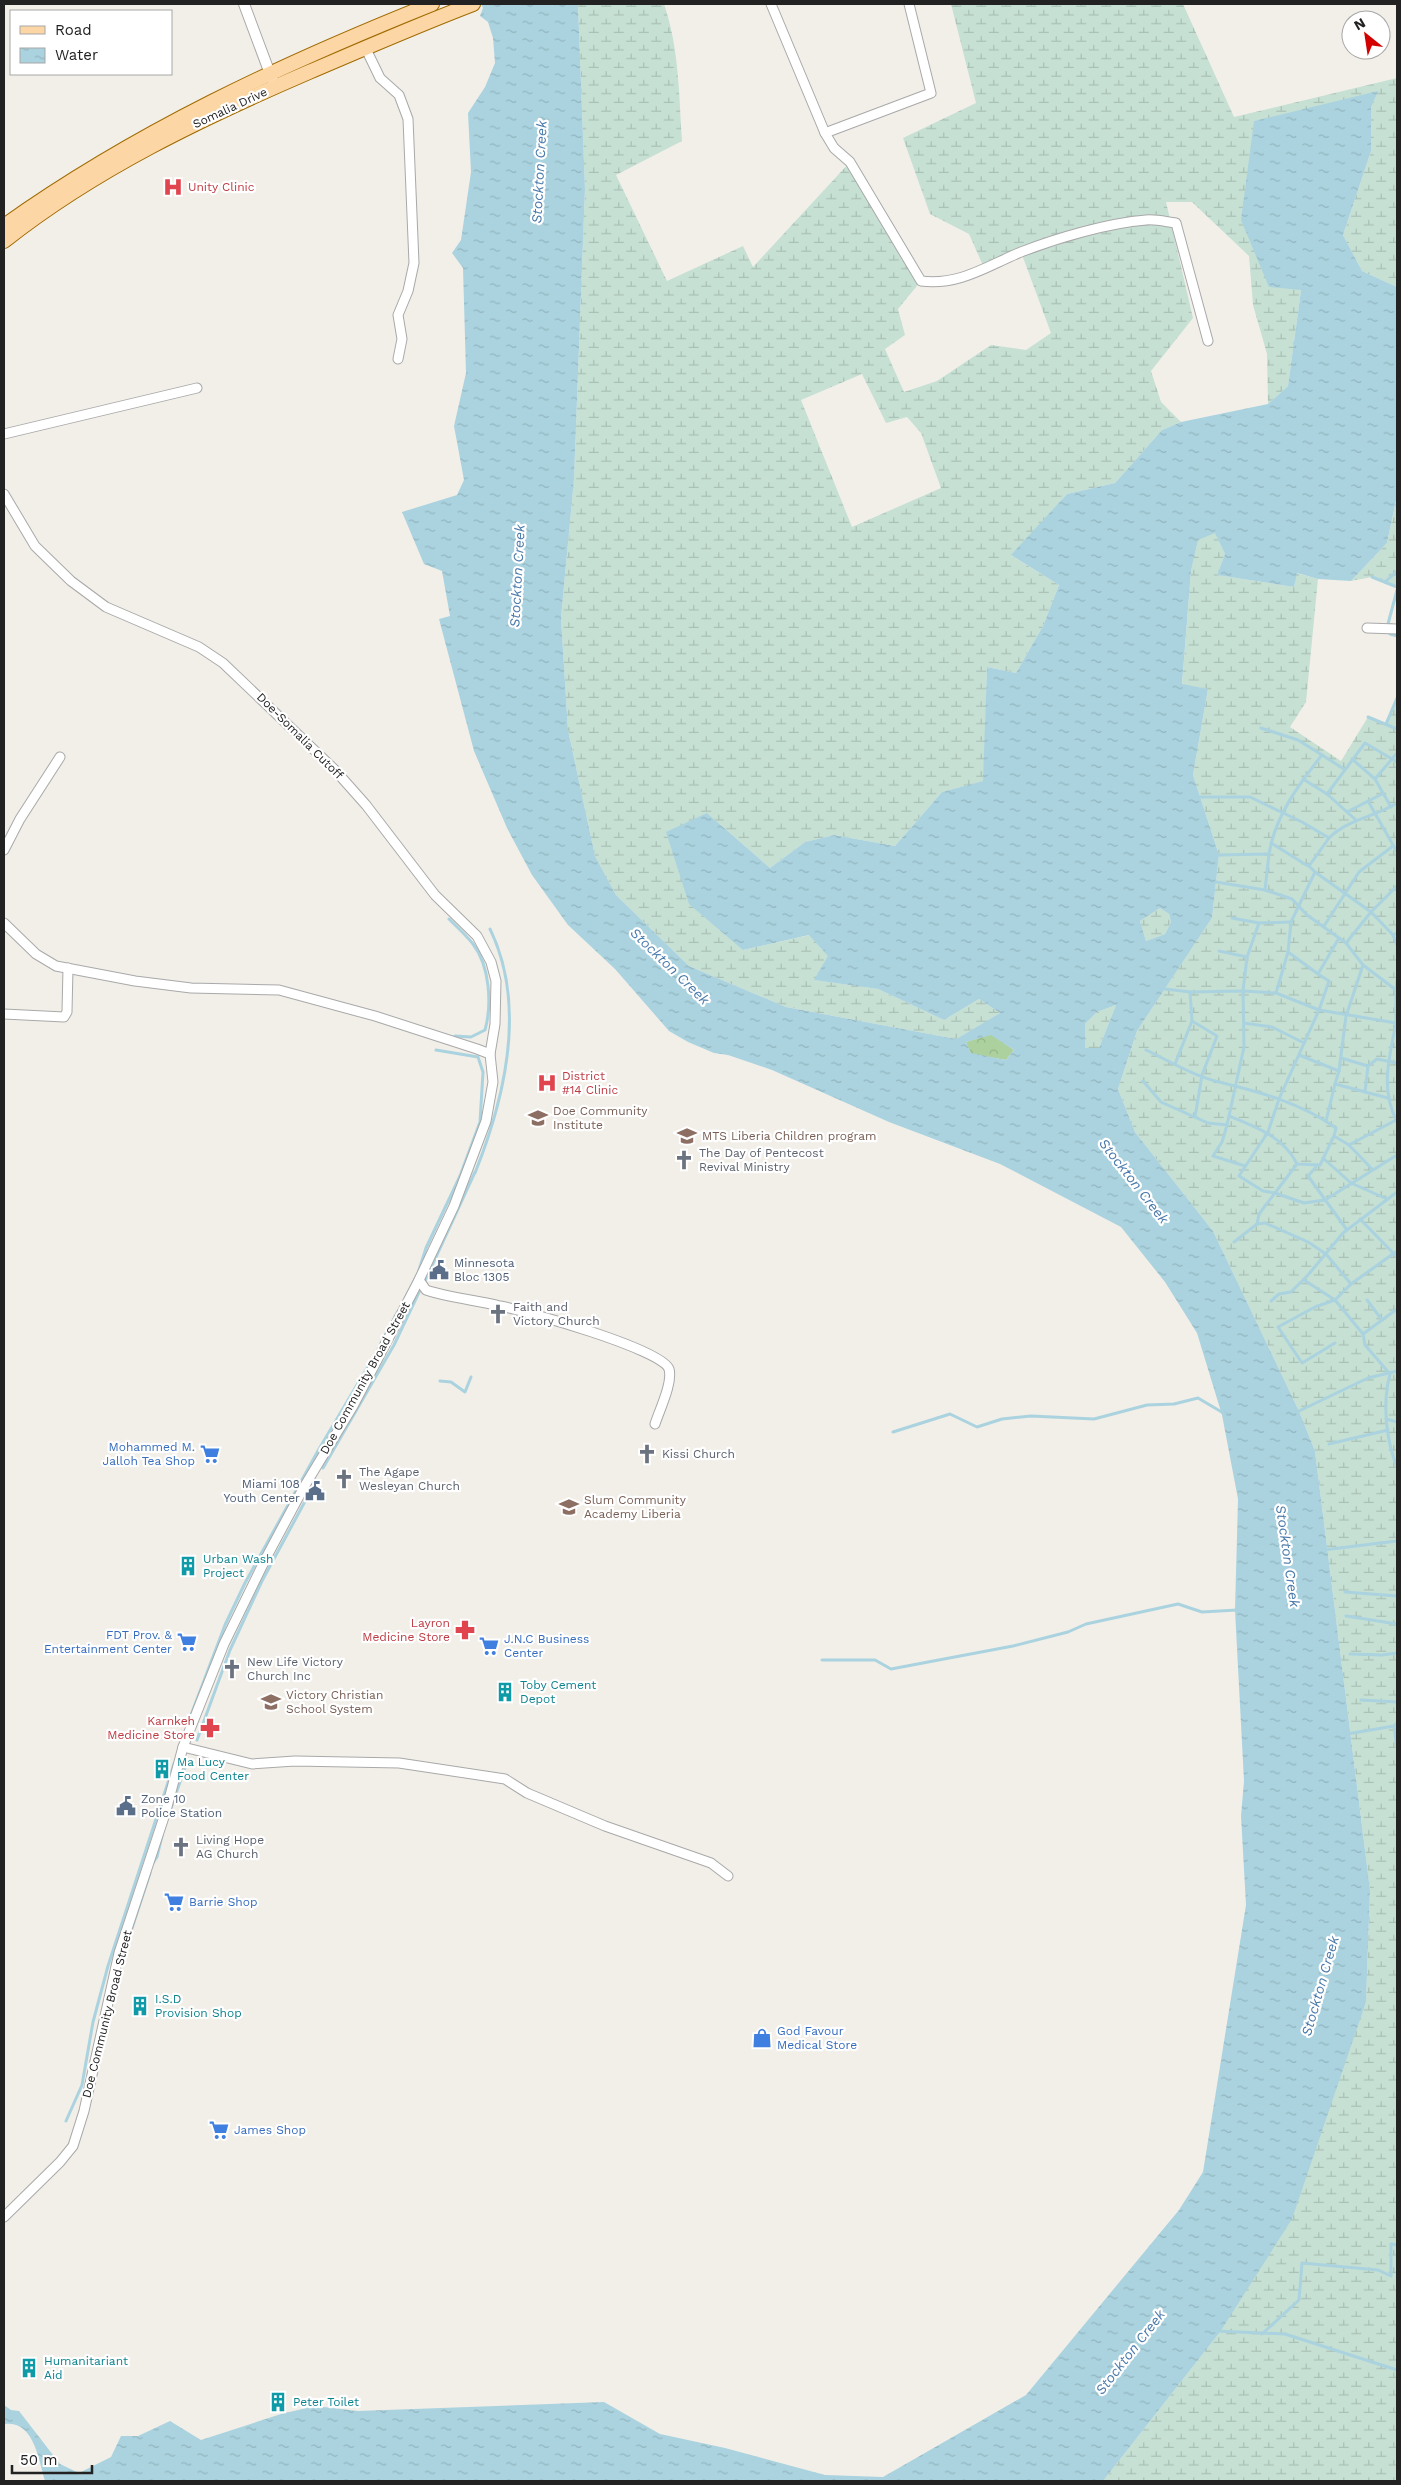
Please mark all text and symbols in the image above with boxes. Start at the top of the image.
legend [10,10,172,75]
north arrow [1341,10,1391,60]
text: N [1351,14,1368,33]
text: Road [55,21,92,39]
text: Water [55,46,98,64]
street label: Somalia Drive [191,85,269,131]
water label: Stockton Creek [528,120,550,224]
hospital icon: Unity Clinic [162,176,184,198]
place label: Unity Clinic [188,180,255,194]
water label: Stockton Creek [506,524,528,628]
street label: Doe-Somalia Cutoff [254,690,347,783]
water label: Stockton Creek [627,924,713,1008]
place label: District #14 Clinic [562,1069,618,1097]
hospital icon: District #14 Clinic [536,1072,558,1094]
place label: Doe Community Institute [553,1104,648,1132]
school or university icon: Doe Community Institute [527,1107,549,1129]
school or university icon: MTS Liberia Children program [676,1125,698,1147]
place label: MTS Liberia Children program [702,1129,876,1143]
water label: Stockton Creek [1096,1135,1172,1227]
place label: The Day of Pentecost Revival Ministry [699,1146,824,1174]
church icon: The Day of Pentecost Revival Ministry [673,1149,695,1171]
place label: Minnesota Bloc 1305 [454,1256,515,1284]
public building icon: Minnesota Bloc 1305 [428,1259,450,1281]
street label: Doe Community Broad Street [317,1299,413,1457]
place label: Faith and Victory Church [513,1300,600,1328]
church icon: Faith and Victory Church [487,1303,509,1325]
place label: Mohammed M. Jalloh Tea Shop [103,1440,195,1468]
supermarket icon: Mohammed M. Jalloh Tea Shop [199,1443,221,1465]
church icon: Kissi Church [636,1443,658,1465]
place label: Kissi Church [662,1447,735,1461]
place label: The Agape Wesleyan Church [359,1465,460,1493]
church icon: The Agape Wesleyan Church [333,1468,355,1490]
place label: Miami 108 Youth Center [223,1477,300,1505]
public building icon: Miami 108 Youth Center [304,1480,326,1502]
place label: Slum Community Academy Liberia [584,1493,687,1521]
school or university icon: Slum Community Academy Liberia [558,1496,580,1518]
water label: Stockton Creek [1273,1504,1303,1609]
place label: Urban Wash Project [203,1552,273,1580]
building icon: Urban Wash Project [177,1555,199,1577]
place label: Layron Medicine Store [362,1616,450,1644]
pharmacy icon: Layron Medicine Store [454,1619,476,1641]
place label: FDT Prov. & Entertainment Center [44,1628,173,1656]
supermarket icon: FDT Prov. & Entertainment Center [176,1631,198,1653]
place label: J.N.C Business Center [504,1632,589,1660]
supermarket icon: J.N.C Business Center [478,1635,500,1657]
place label: New Life Victory Church Inc [247,1655,344,1683]
church icon: New Life Victory Church Inc [221,1658,243,1680]
place label: Toby Cement Depot [520,1678,596,1706]
building icon: Toby Cement Depot [494,1681,516,1703]
place label: Victory Christian School System [286,1688,383,1716]
school or university icon: Victory Christian School System [260,1691,282,1713]
place label: Karnkeh Medicine Store [107,1714,195,1742]
pharmacy icon: Karnkeh Medicine Store [199,1717,221,1739]
place label: Ma Lucy Food Center [177,1755,249,1783]
building icon: Ma Lucy Food Center [151,1758,173,1780]
place label: Zone 10 Police Station [141,1792,222,1820]
public building icon: Zone 10 Police Station [115,1795,137,1817]
place label: Living Hope AG Church [196,1833,264,1861]
church icon: Living Hope AG Church [170,1836,192,1858]
supermarket icon: Barrie Shop [163,1891,185,1913]
place label: Barrie Shop [189,1895,257,1909]
street label: Doe Community Broad Street [79,1929,135,2099]
water label: Stockton Creek [1298,1934,1342,2038]
place label: I.S.D Provision Shop [155,1992,242,2020]
building icon: I.S.D Provision Shop [129,1995,151,2017]
place label: God Favour Medical Store [777,2024,857,2052]
shop icon: God Favour Medical Store [751,2027,773,2049]
supermarket icon: James Shop [208,2119,230,2141]
place label: James Shop [234,2123,306,2137]
water label: Stockton Creek [1092,2306,1168,2398]
place label: Humanitariant Aid [44,2354,128,2382]
building icon: Humanitariant Aid [18,2357,40,2379]
building icon: Peter Toilet [267,2391,289,2413]
place label: Peter Toilet [293,2395,359,2409]
scale bar [12,2442,92,2474]
text: 50 m [20,2451,57,2469]

